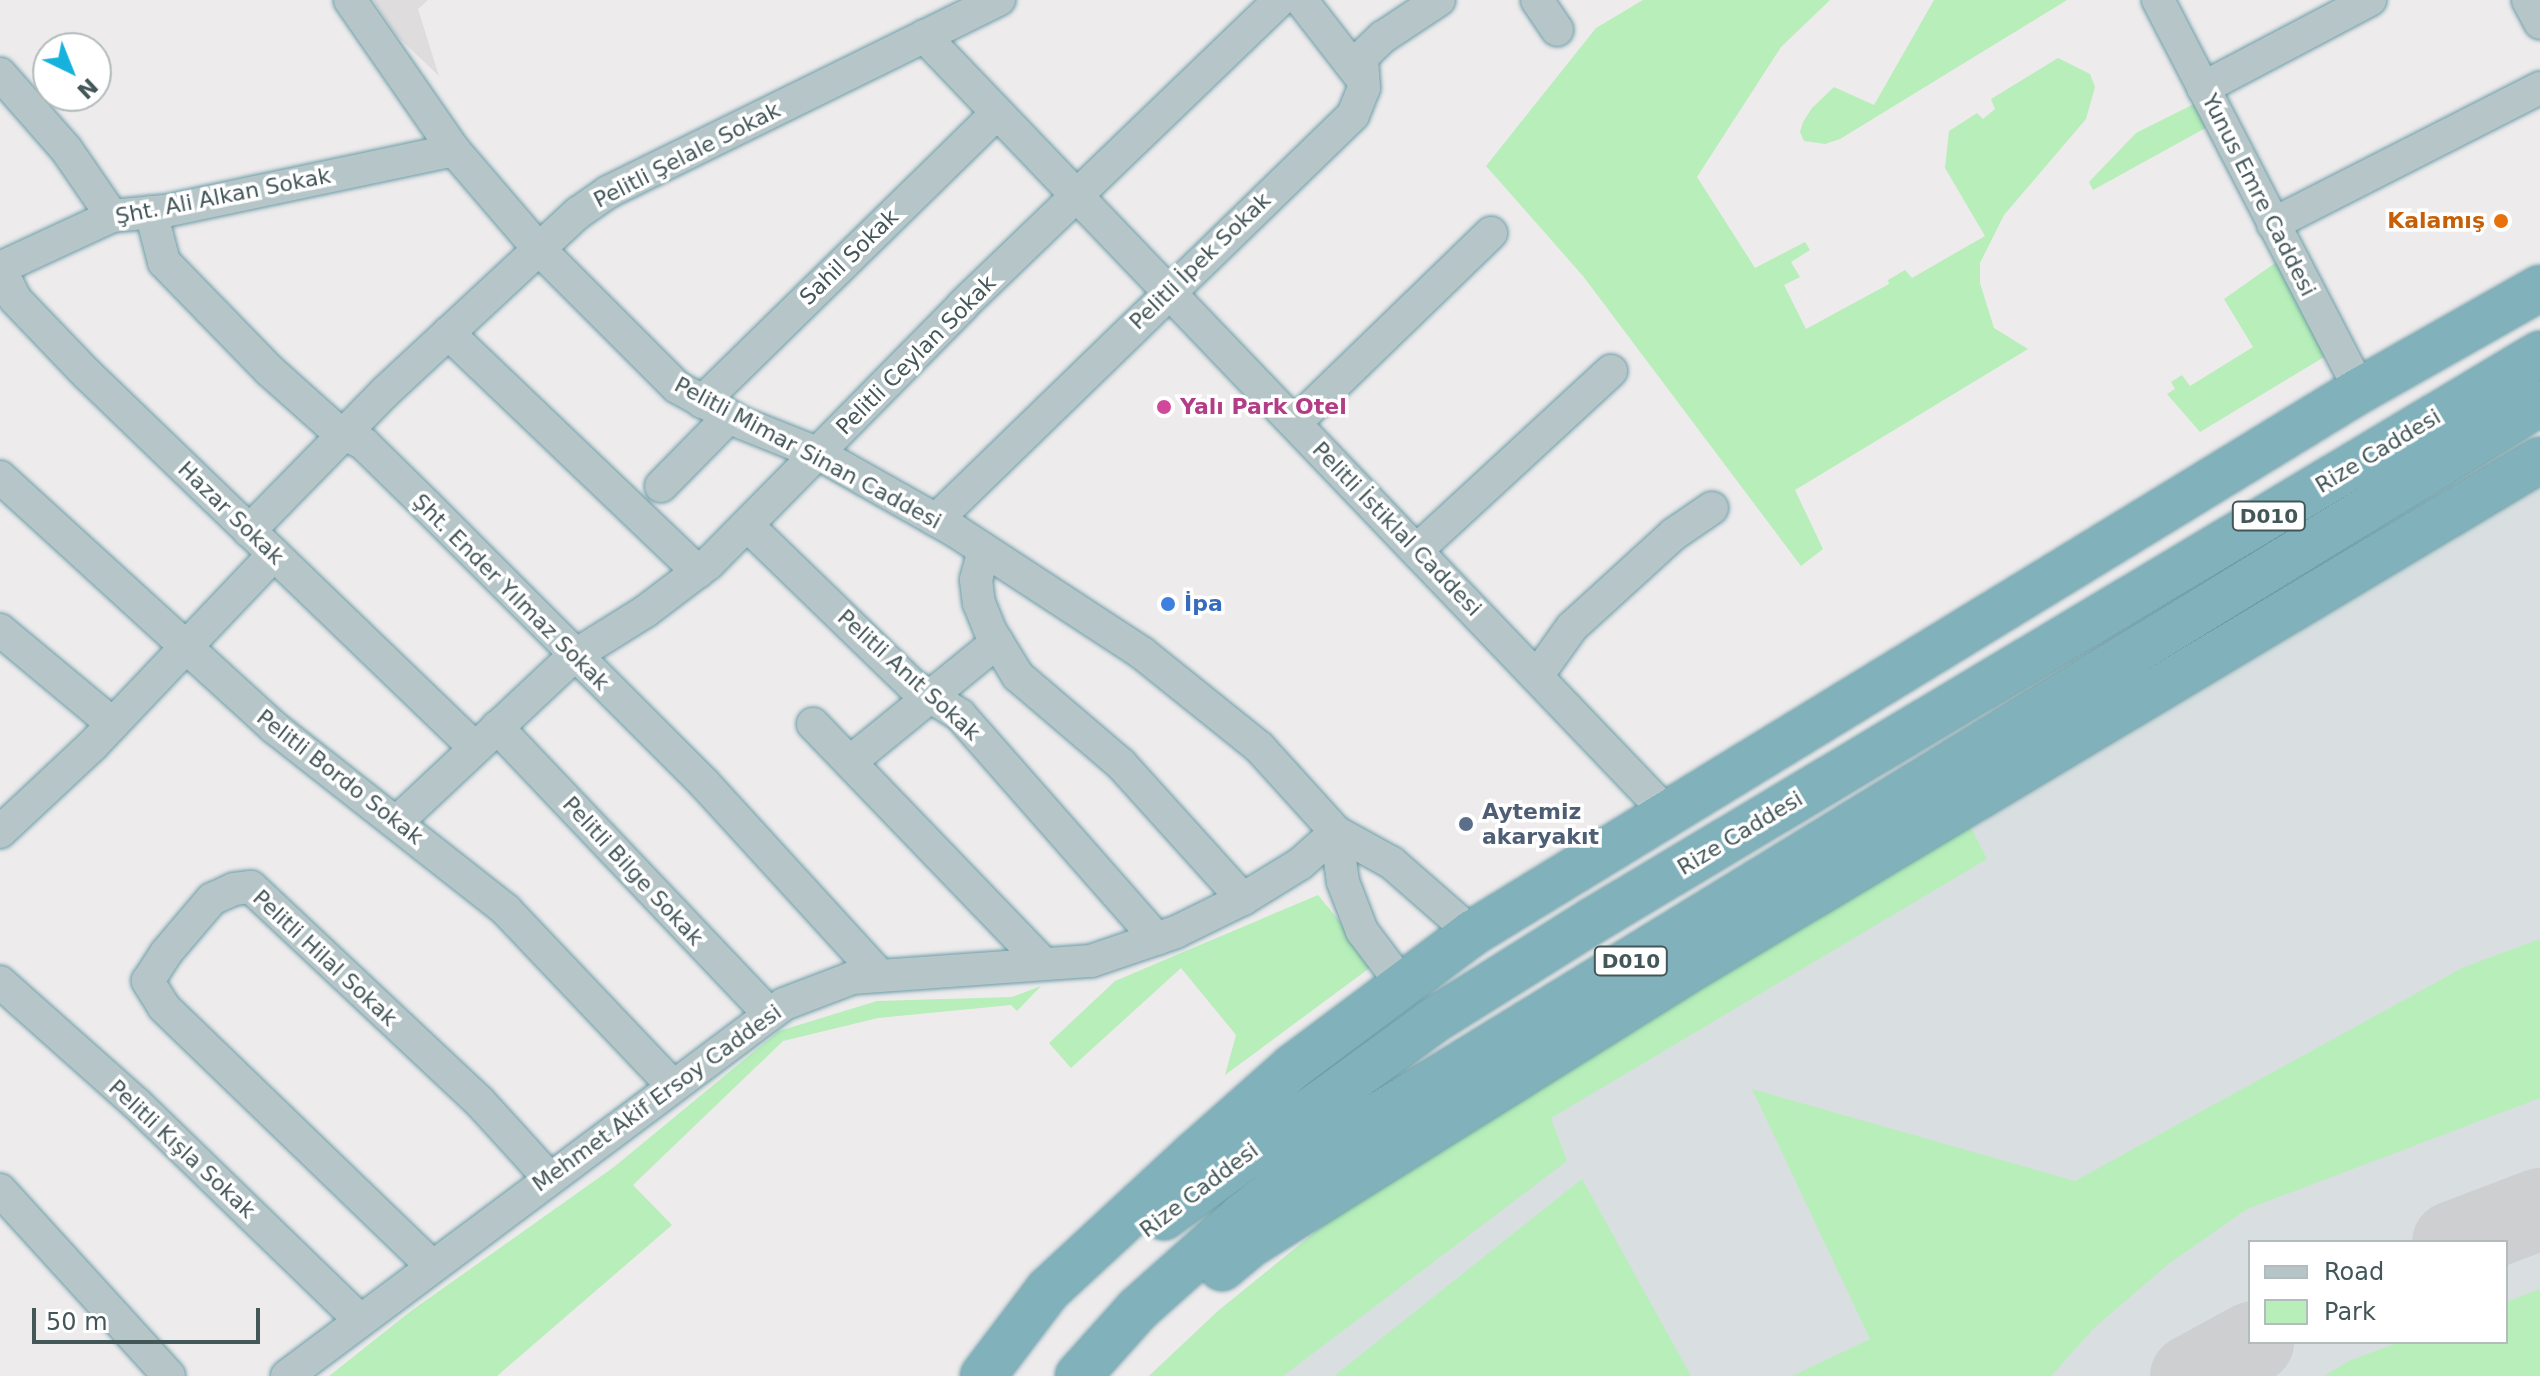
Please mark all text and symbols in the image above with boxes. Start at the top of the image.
north arrow [32,32,112,112]
text: N [72,73,103,104]
street label: Yunus Emre Caddesi [2197,89,2321,301]
street label: Pelitli Şelale Sokak [589,97,785,213]
street label: Şht. Ali Alkan Sokak [113,162,333,230]
street label: Pelitli İpek Sokak [1124,187,1276,335]
street label: Sahil Sokak [794,204,904,310]
place label: Kalamış [2387,208,2485,234]
marker: Kalamış [2492,212,2510,230]
street label: Pelitli Ceylan Sokak [831,270,1001,440]
street label: Pelitli Mimar Sinan Caddesi [670,371,946,535]
place label: Yalı Park Otel [1180,394,1347,420]
marker: Yalı Park Otel [1155,398,1173,416]
street label: Rize Caddesi [2311,403,2445,499]
street label: Pelitli İstiklal Caddesi [1307,436,1487,622]
street label: Hazar Sokak [173,456,289,570]
street label: Şht. Ender Yılmaz Sokak [407,488,615,696]
road number: D010 [2231,500,2307,532]
place label: İpa [1184,591,1223,617]
marker: İpa [1159,595,1177,613]
street label: Pelitli Anıt Sokak [832,604,986,746]
street label: Pelitli Bordo Sokak [252,704,428,850]
street label: Rize Caddesi [1673,785,1807,881]
street label: Pelitli Bilge Sokak [557,791,709,951]
place label: Aytemiz akaryakıt [1482,798,1599,850]
marker: Aytemiz akaryakıt [1457,815,1475,833]
street label: Pelitli Hilal Sokak [247,884,403,1032]
road number: D010 [1593,945,1669,977]
street label: Mehmet Akif Ersoy Caddesi [527,999,787,1197]
street label: Pelitli Kışla Sokak [103,1074,261,1224]
street label: Rize Caddesi [1135,1137,1263,1243]
legend [2248,1240,2508,1344]
text: Road [2324,1258,2384,1286]
scale bar [36,1292,264,1342]
text: Park [2324,1298,2376,1326]
text: 50 m [46,1308,108,1336]

